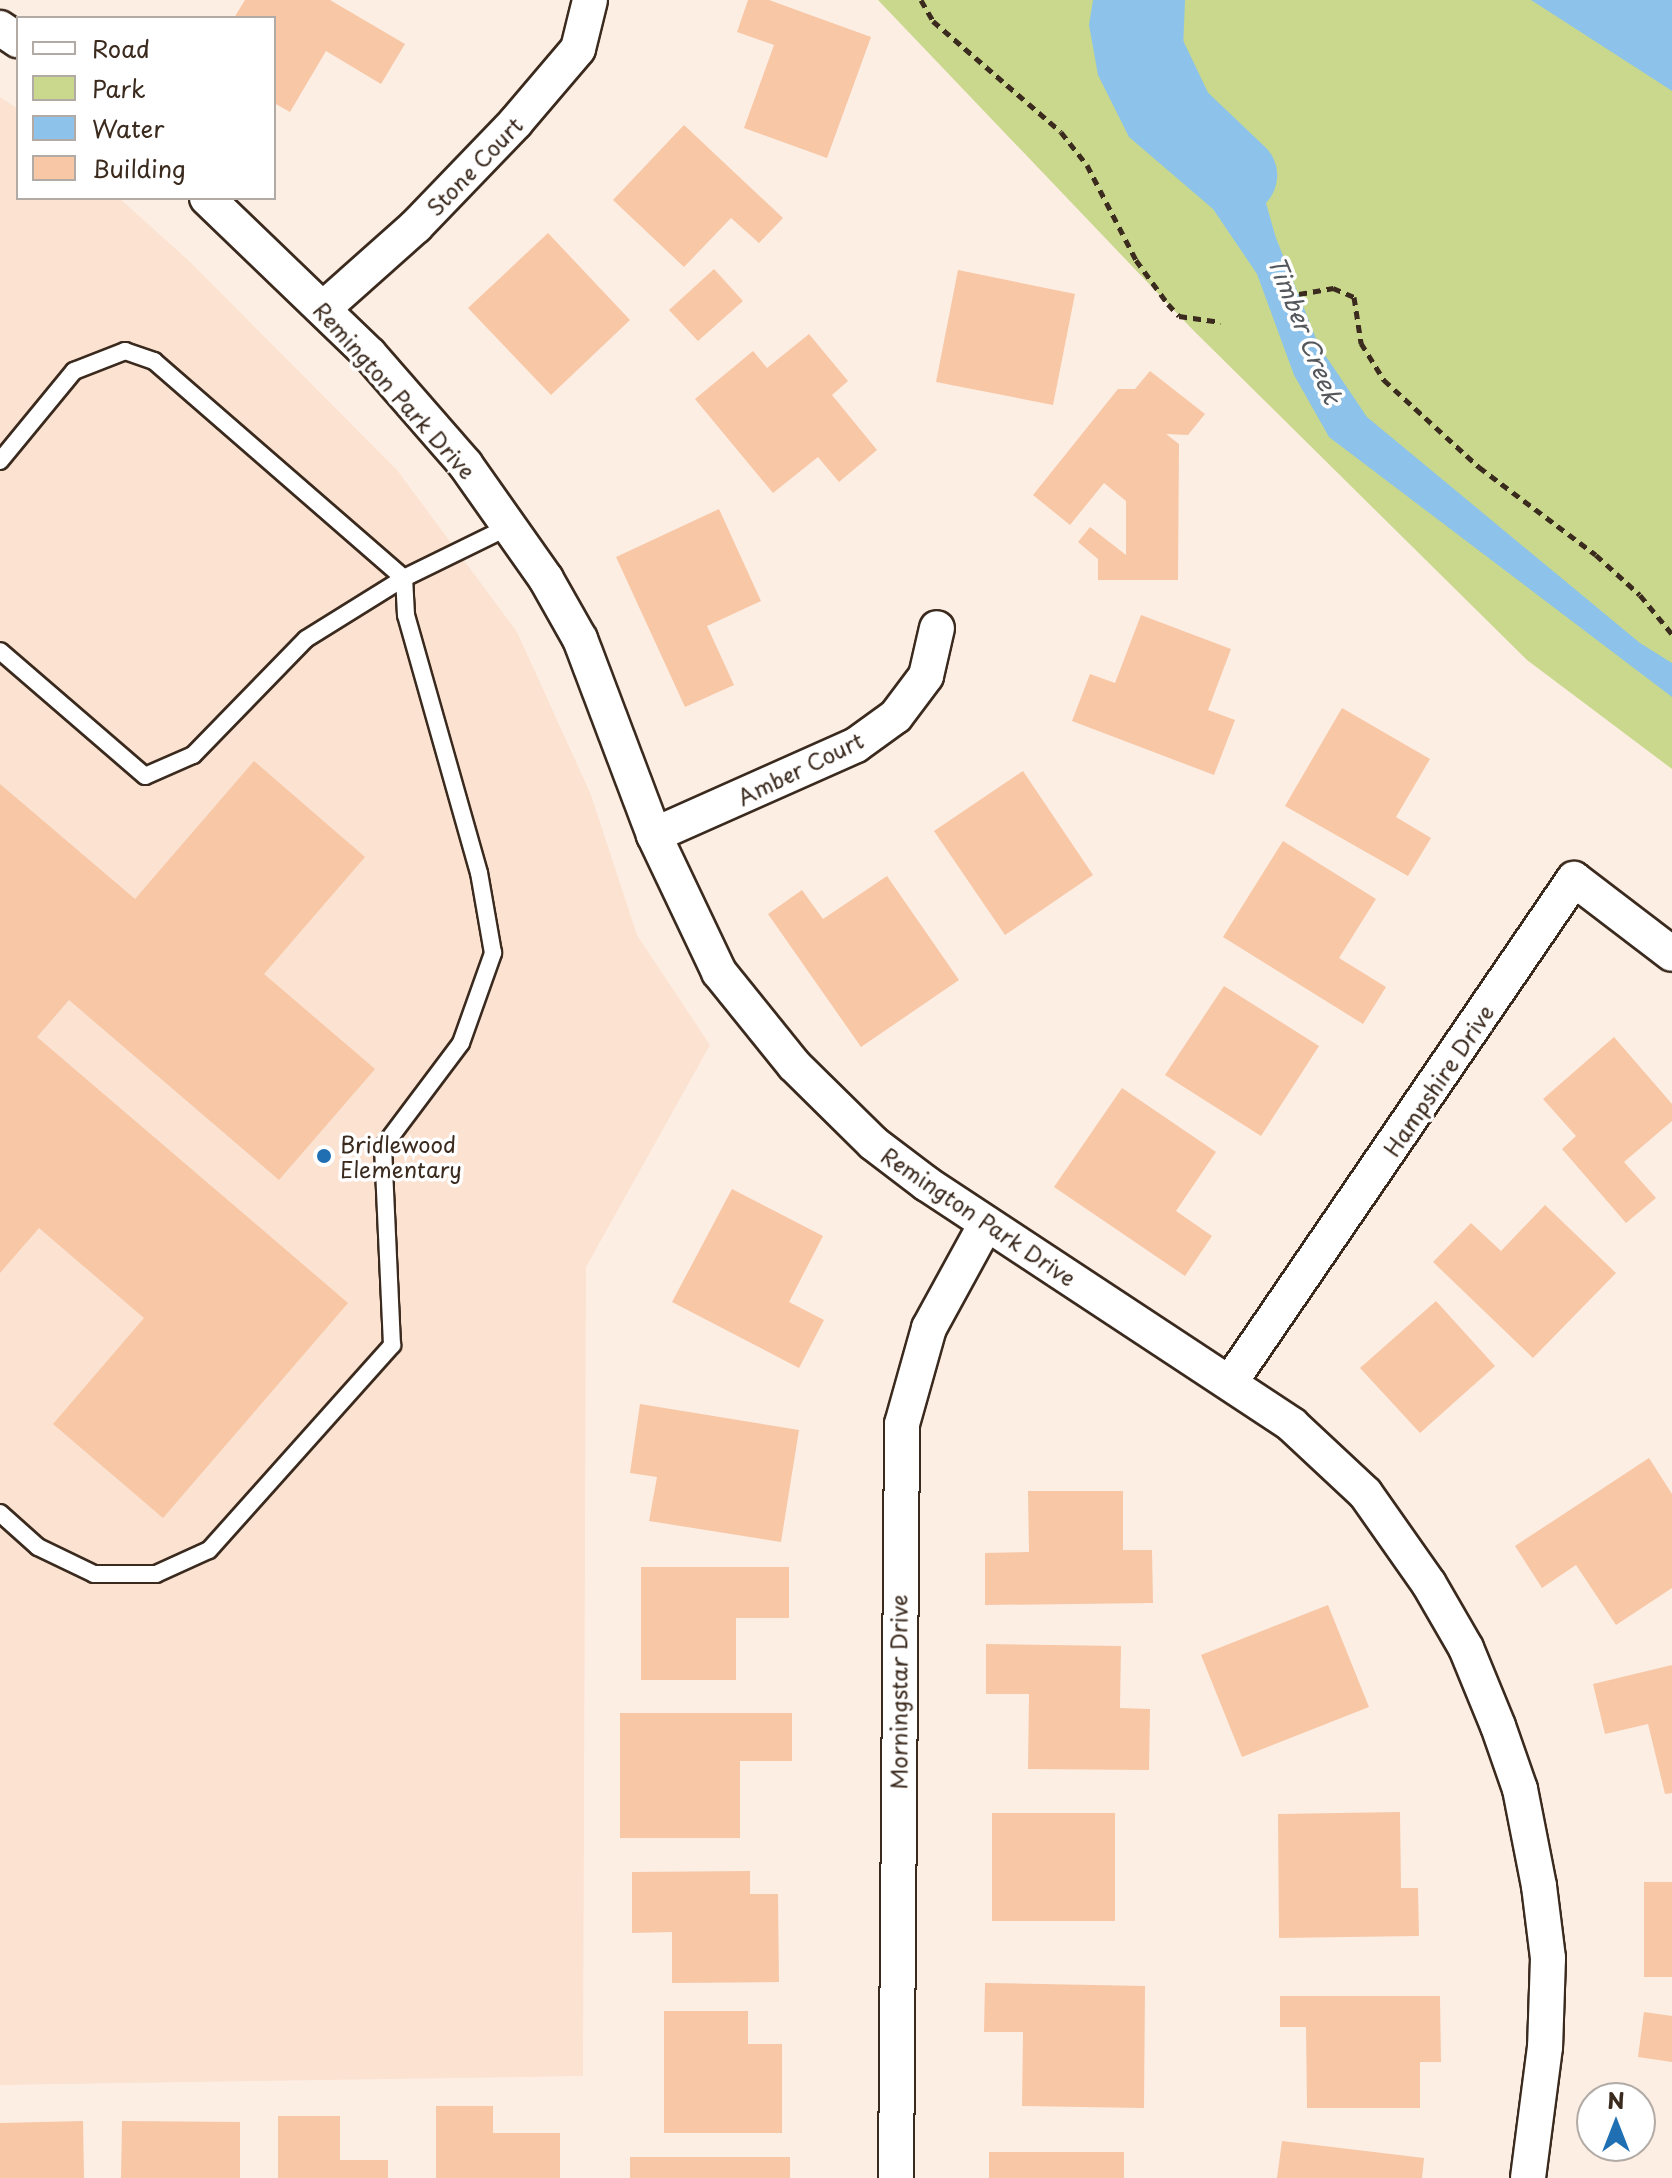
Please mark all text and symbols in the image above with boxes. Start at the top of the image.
legend [16,16,276,200]
text: Road [92,30,150,66]
text: Park [92,70,146,106]
text: Water [92,110,164,146]
street label: Stone Court [420,111,528,221]
text: Building [92,150,186,186]
water label: Timber Creek [1262,251,1348,409]
street label: Remington Park Drive [308,296,482,484]
street label: Amber Court [732,726,868,810]
street label: Hampshire Drive [1378,999,1498,1161]
place label: Bridlewood Elementary [340,1130,462,1182]
street label: Remington Park Drive [876,1141,1082,1291]
marker: Bridlewood Elementary [315,1147,333,1165]
street label: Morningstar Drive [885,1594,911,1790]
north arrow [1576,2082,1656,2162]
text: N [1607,2083,1625,2116]

